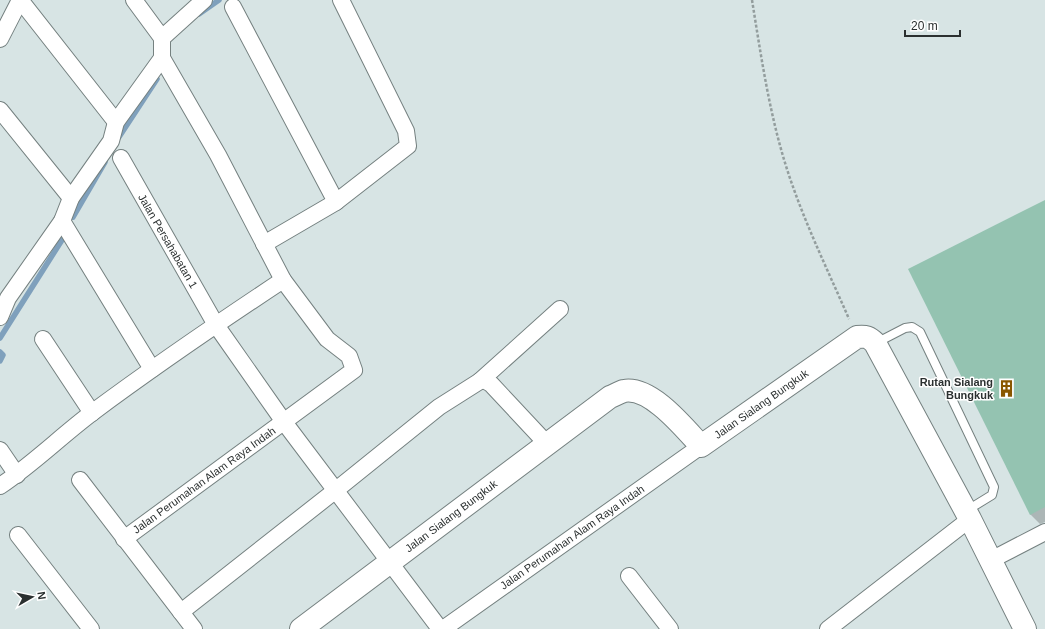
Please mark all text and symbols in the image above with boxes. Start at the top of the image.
scale bar [905,12,960,38]
text: 20 m [911,19,938,33]
street label: Jalan Persahabatan 1 [136,192,200,290]
street label: Jalan Sialang Bungkuk [712,367,811,441]
place label: Rutan Sialang Bungkuk [920,376,994,401]
building icon: Rutan Sialang Bungkuk [996,378,1016,398]
street label: Jalan Perumahan Alam Raya Indah [130,424,278,536]
street label: Jalan Sialang Bungkuk [403,477,500,554]
street label: Jalan Perumahan Alam Raya Indah [498,482,646,592]
north arrow [12,577,52,617]
text: N [35,591,48,600]

